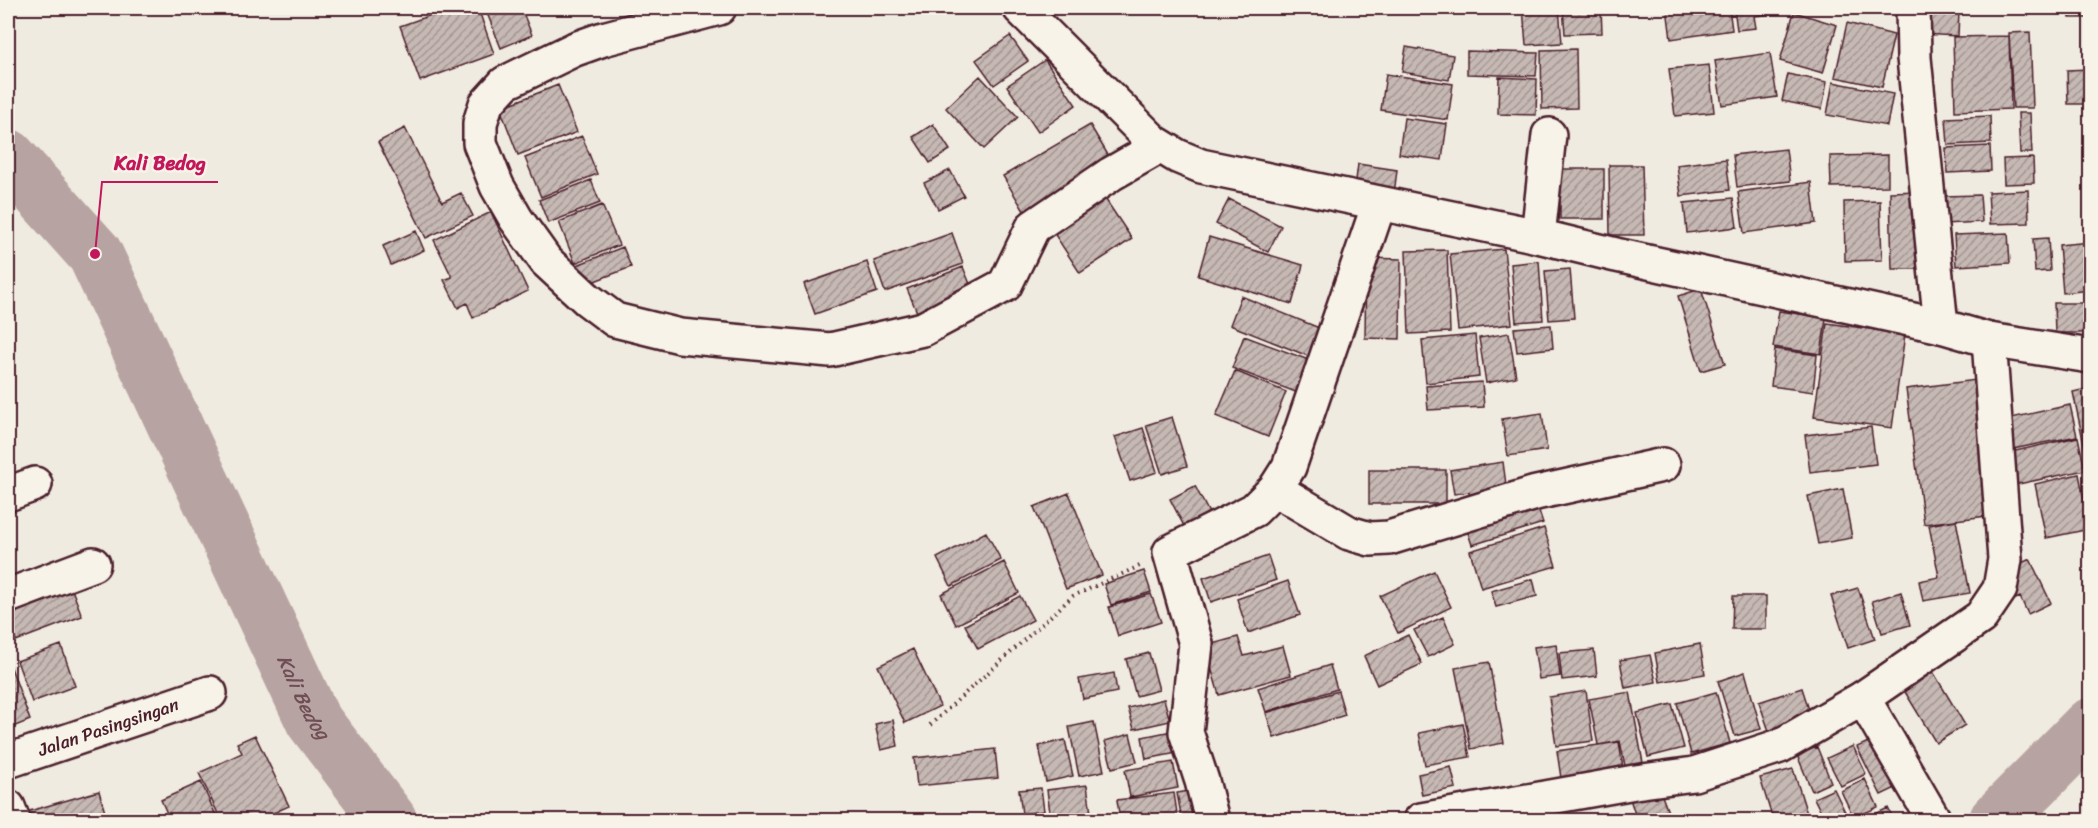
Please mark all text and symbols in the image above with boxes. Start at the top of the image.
callout: Kali Bedog [102,144,218,182]
text: Kali Bedog [113,146,206,181]
water label: Kali Bedog [267,649,341,749]
street label: Jalan Pasingsingan [33,689,183,766]

